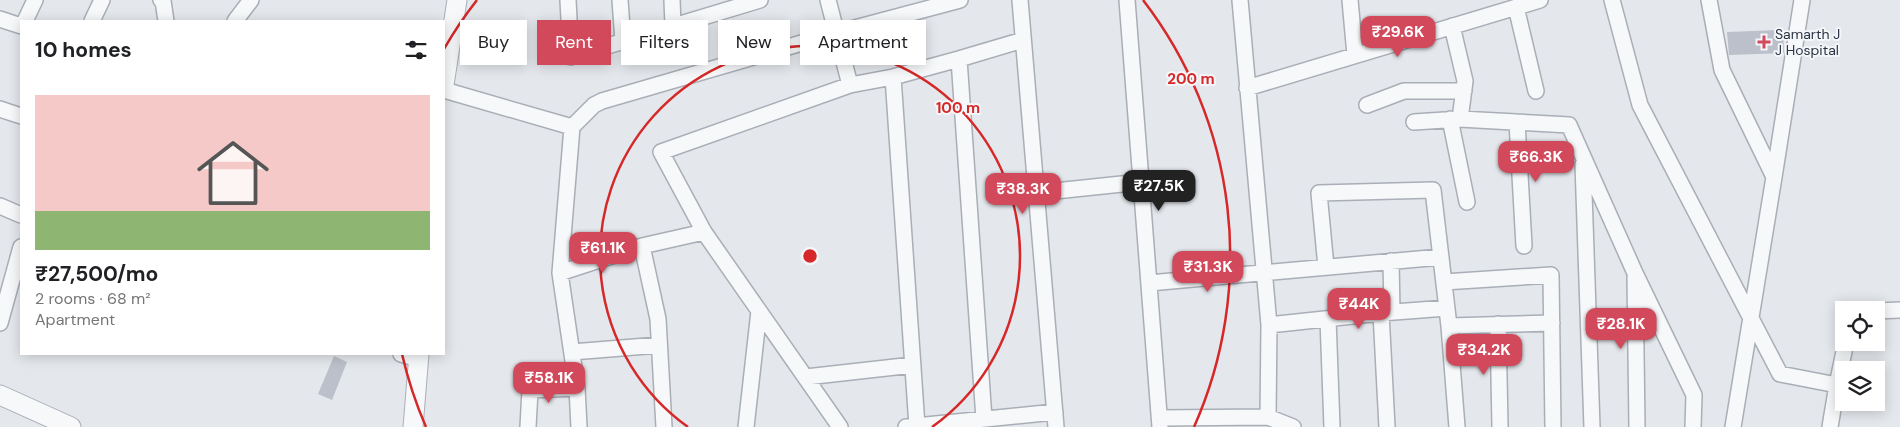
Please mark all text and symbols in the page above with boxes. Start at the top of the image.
pin: ₹29.6K [1357,15,1439,58]
chip: Buy [460,20,527,65]
chip: Rent [537,20,611,65]
chip: Filters [621,20,708,65]
chip: New [718,20,790,65]
chip: Apartment [800,20,926,65]
text: ₹29.6K [1372,21,1424,42]
place label: Samarth J J Hospital [1775,25,1840,59]
marker: Samarth J J Hospital [1757,35,1771,49]
text: 10 homes [35,36,132,64]
icon: filters [402,36,430,64]
text: 200 m [1167,69,1215,89]
text: 100 m [936,98,980,118]
icon: home [188,128,278,218]
pin: ₹66.3K [1495,140,1577,183]
text: ₹66.3K [1509,146,1563,167]
pin: ₹27.5K [1118,170,1200,212]
pin: ₹38.3K [982,172,1064,215]
text: ₹27.5K [1133,175,1185,196]
text: ₹38.3K [996,178,1050,199]
pin: ₹61.1K [562,232,644,274]
text: ₹61.1K [580,237,626,258]
centre of rings [801,247,819,265]
pin: ₹31.3K [1167,250,1249,293]
text: ₹31.3K [1183,256,1233,277]
text: ₹27,500/mo [35,260,158,288]
text: 2 rooms · 68 m² [35,288,151,309]
pin: ₹44K [1329,288,1389,330]
text: ₹44K [1338,293,1380,314]
map controls [1835,301,1885,411]
button: locate [1835,301,1885,351]
pin: ₹28.1K [1580,308,1662,350]
text: Apartment [35,309,115,330]
text: ₹28.1K [1597,313,1645,334]
pin: ₹34.2K [1443,334,1525,376]
text: ₹34.2K [1457,339,1511,360]
button: layers [1835,361,1885,411]
pin: ₹58.1K [508,362,590,404]
text: ₹58.1K [524,367,574,388]

